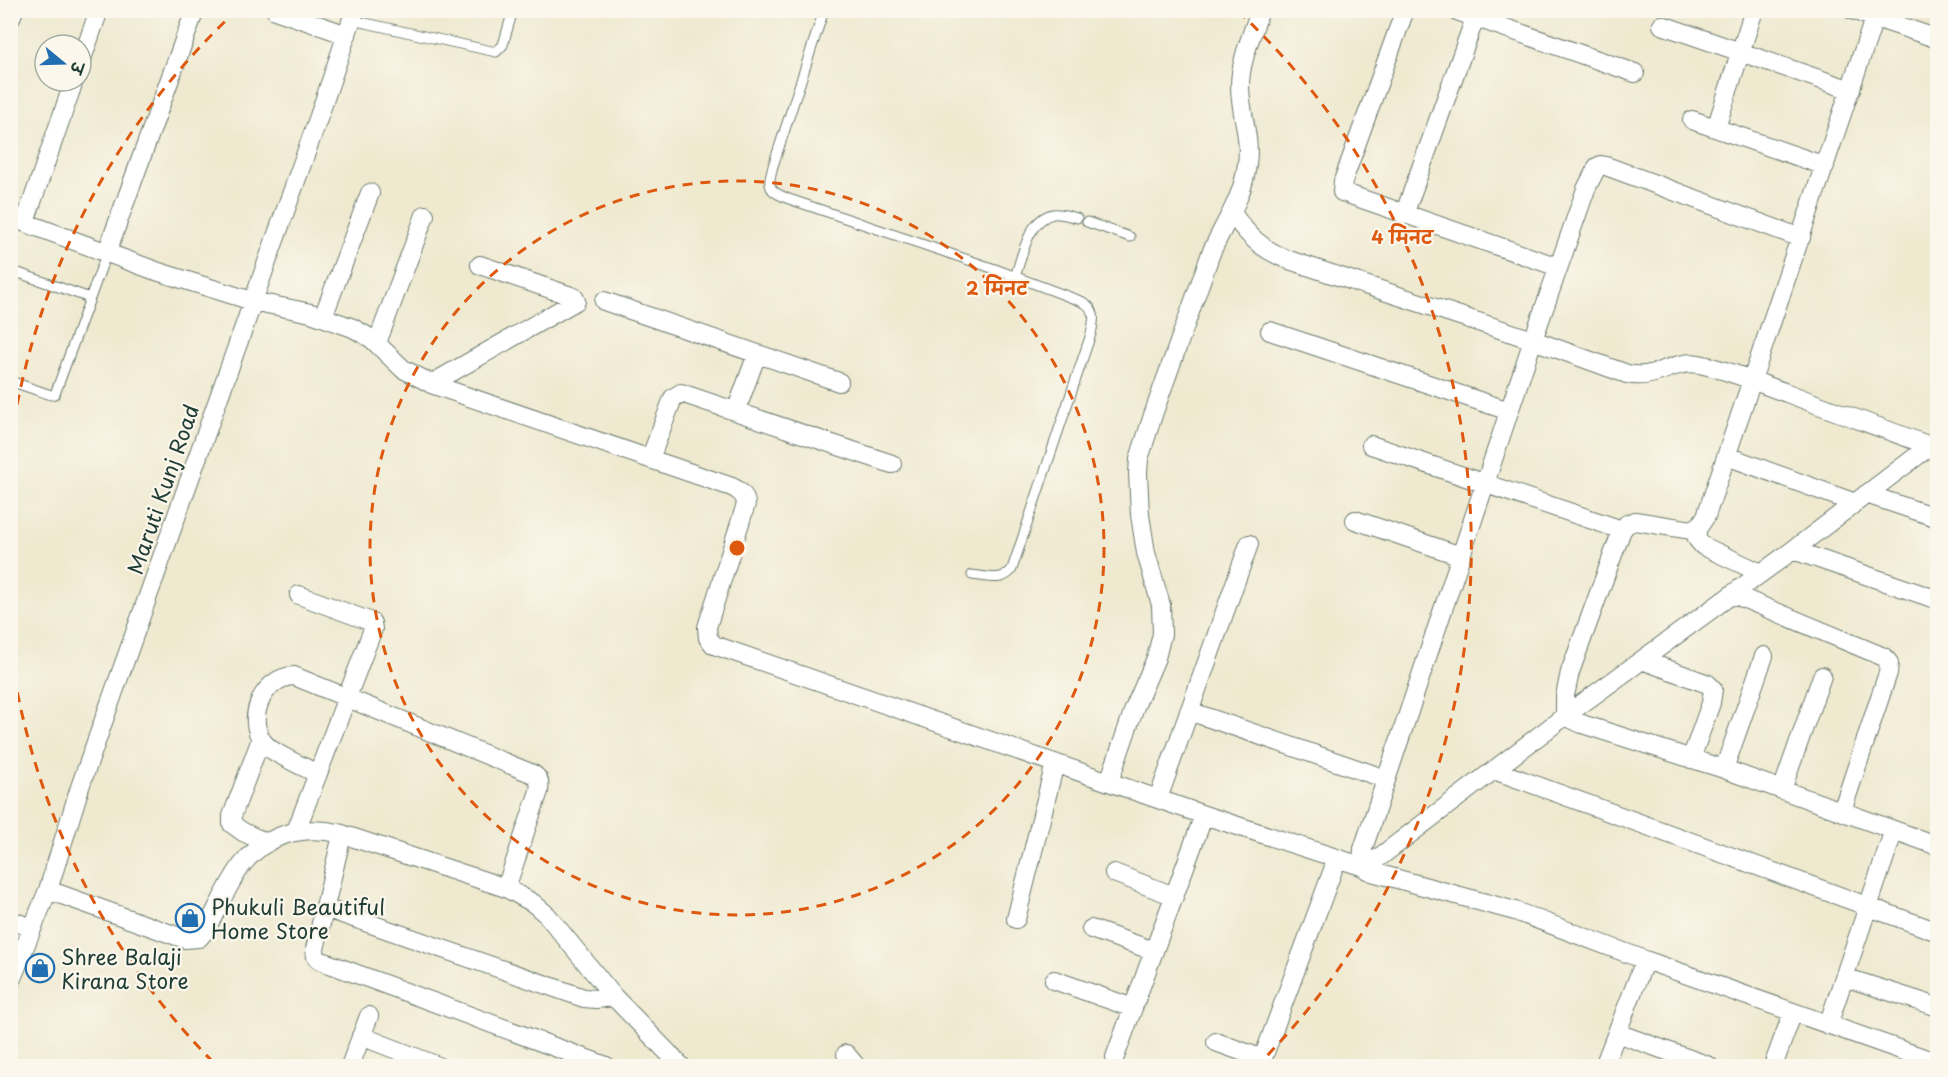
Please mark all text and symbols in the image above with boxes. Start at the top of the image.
north arrow [33,33,93,93]
text: उ [65,57,92,78]
text: 4 मिनट [1371,223,1435,250]
text: 2 मिनट [966,274,1030,301]
street label: Maruti Kunj Road [118,400,206,578]
centre of rings [727,538,747,558]
place label: Phukuli Beautiful Home Store [211,890,385,946]
shop icon: Phukuli Beautiful Home Store [174,902,206,934]
place label: Shree Balaji Kirana Store [61,940,189,996]
shop icon: Shree Balaji Kirana Store [24,952,56,984]

